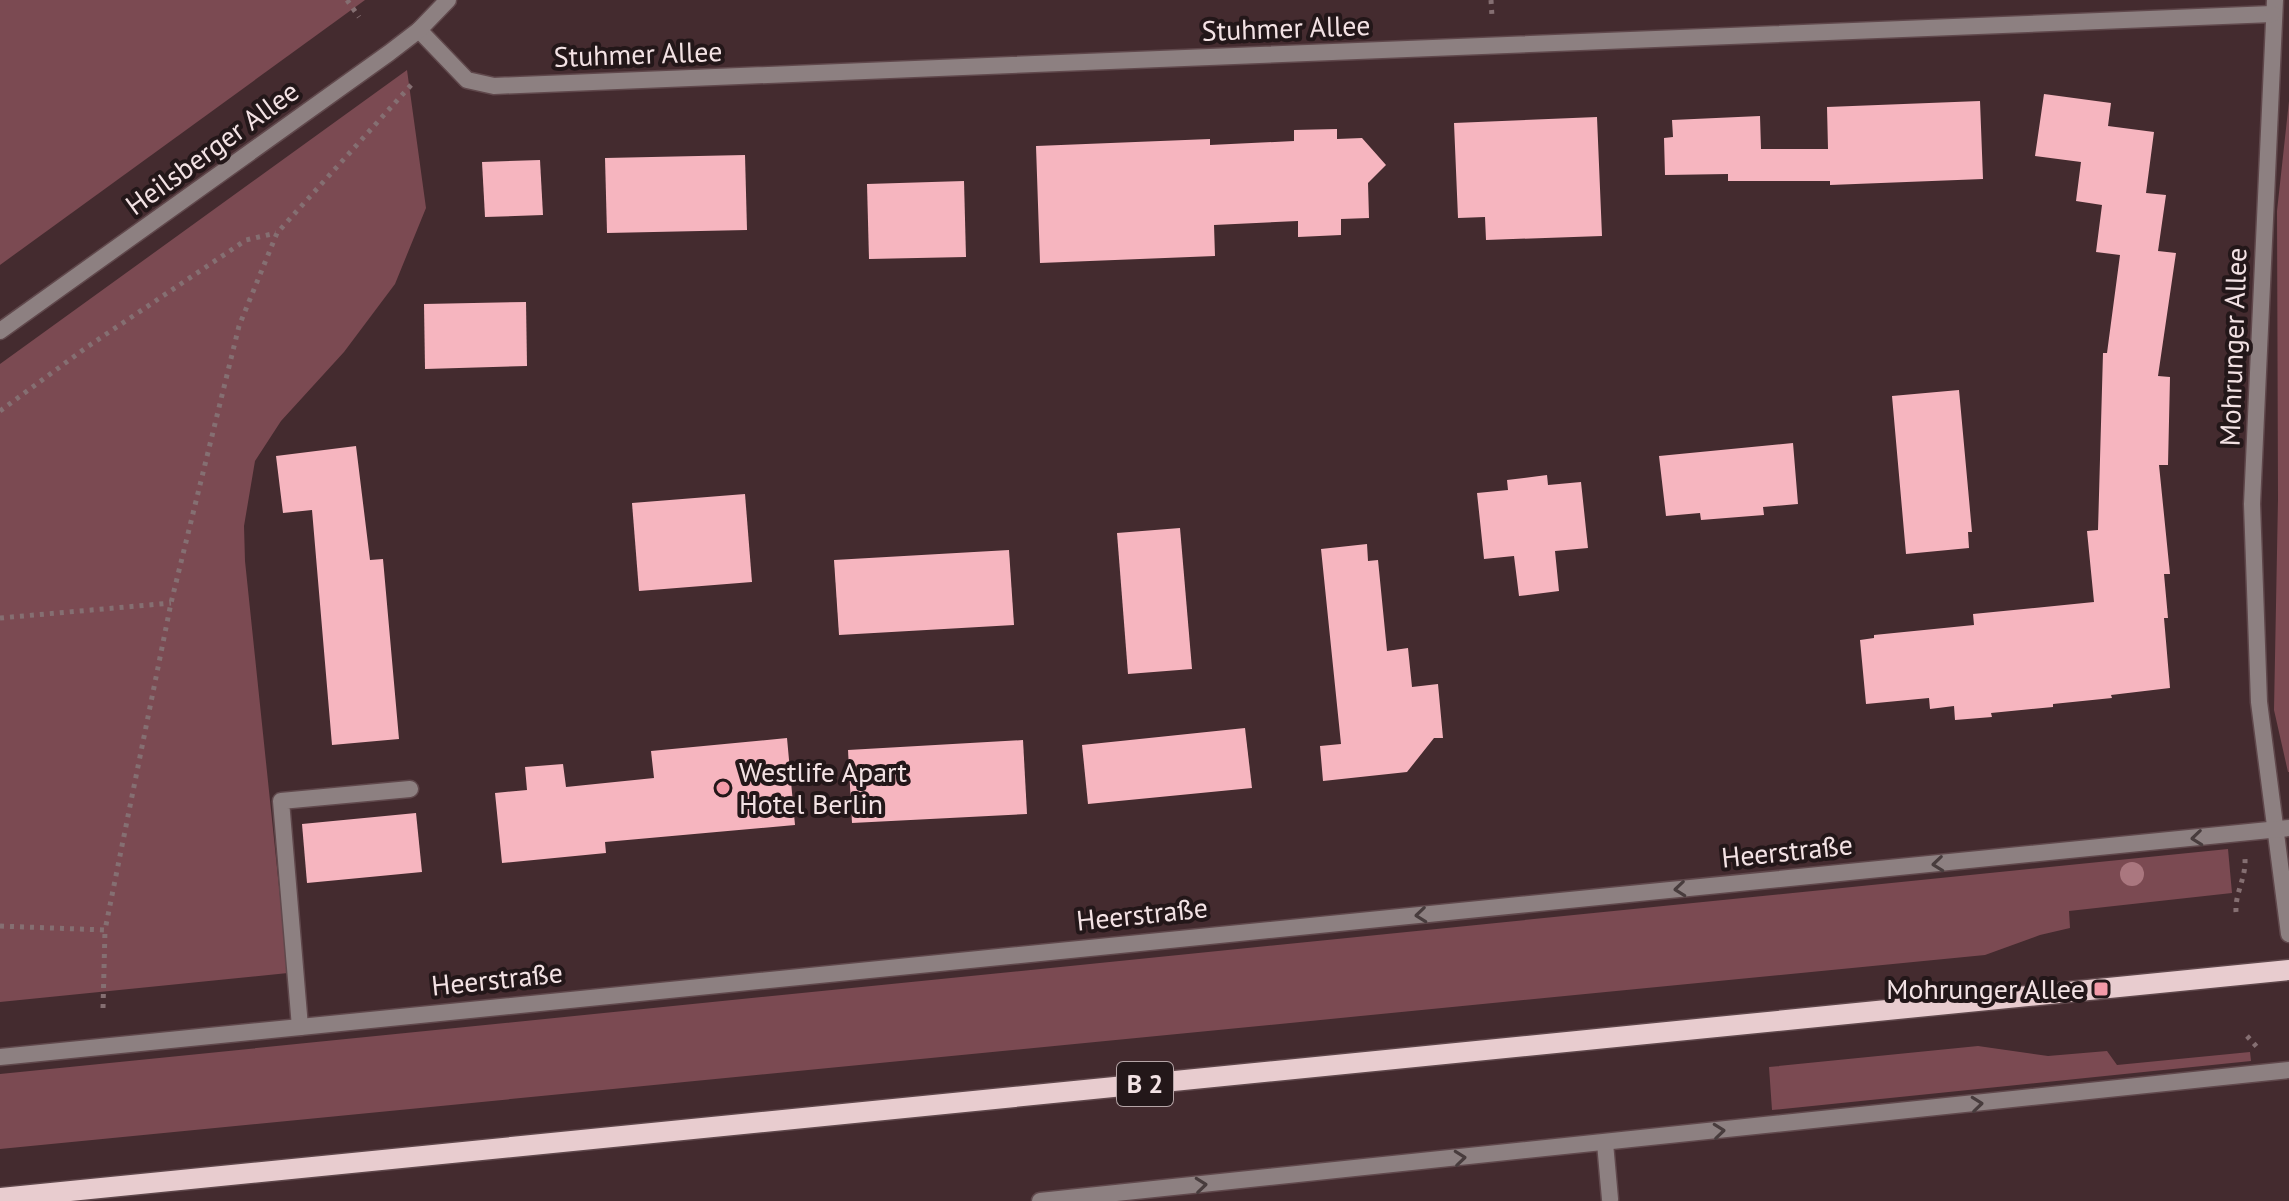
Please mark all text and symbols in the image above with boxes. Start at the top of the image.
street label: Stuhmer Allee [1201,6,1371,49]
street label: Stuhmer Allee [553,32,723,75]
street label: Heilsberger Allee [118,72,306,223]
street label: Mohrunger Allee [2211,247,2254,447]
place label: Westlife Apart Hotel Berlin [739,753,907,822]
marker: Westlife Apart Hotel Berlin [714,779,732,797]
street label: Heerstraße [1719,825,1855,876]
one-way arrow [2190,829,2203,846]
one-way arrow [1931,855,1944,872]
one-way arrow [1673,881,1686,898]
street label: Heerstraße [1074,888,1210,939]
one-way arrow [1414,906,1427,923]
street label: Heerstraße [429,953,565,1004]
place label: Mohrunger Allee [1886,970,2085,1007]
marker: Mohrunger Allee [2092,980,2110,998]
road number: B 2 [1117,1062,1173,1106]
one-way arrow [1971,1095,1984,1112]
one-way arrow [1713,1123,1726,1140]
one-way arrow [1454,1150,1467,1167]
one-way arrow [1195,1176,1208,1193]

